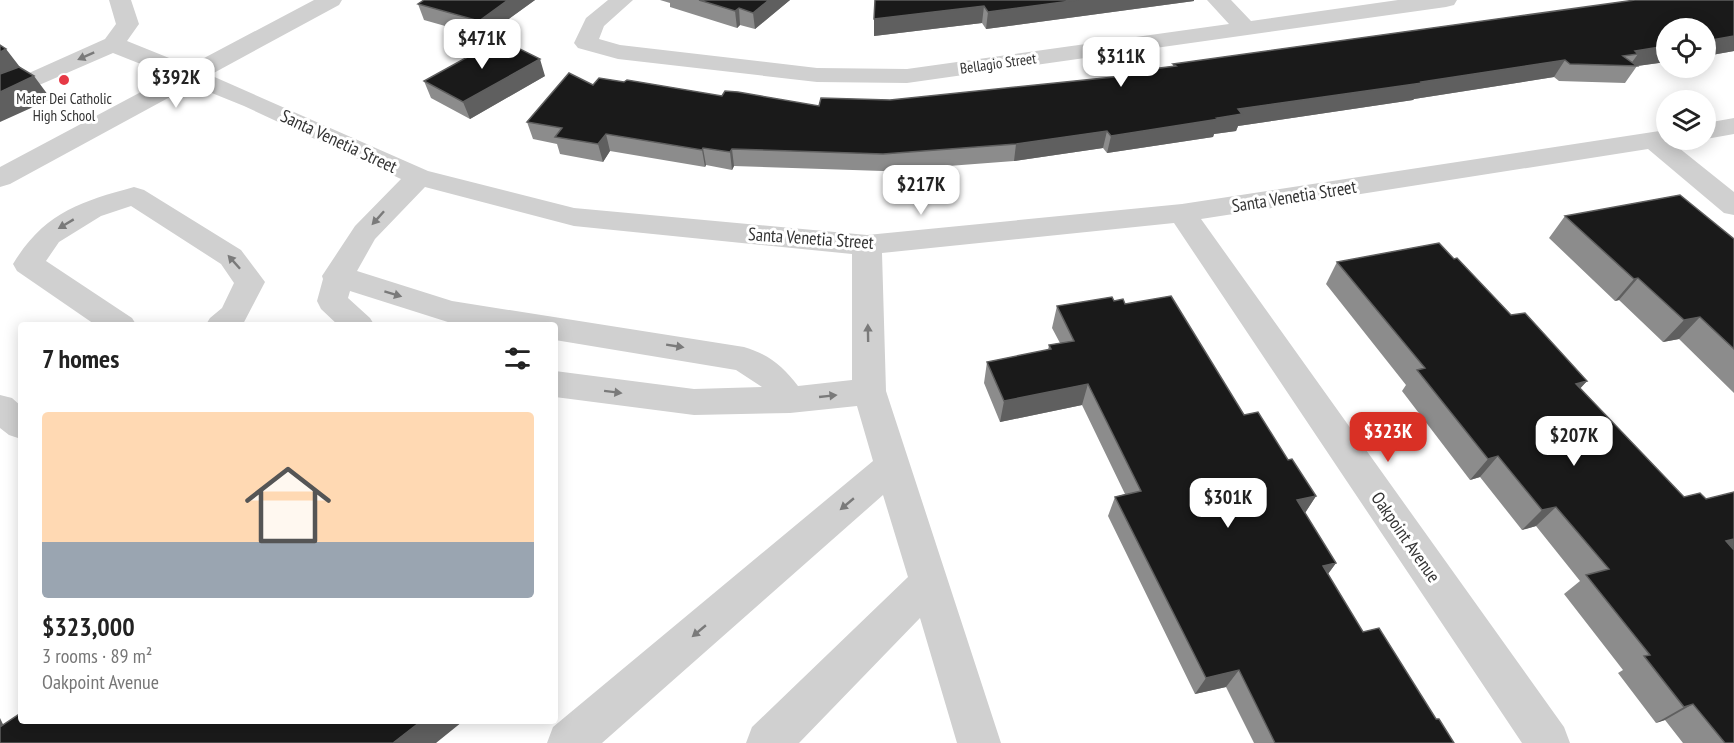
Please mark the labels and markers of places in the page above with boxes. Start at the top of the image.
pin: $471K [440,19,524,70]
pin: $311K [1079,37,1163,88]
pin: $392K [134,58,218,109]
marker: Mater Dei Catholic High School [57,73,71,87]
place label: Mater Dei Catholic High School [16,89,112,125]
pin: $217K [879,165,963,216]
pin: $323K [1346,412,1430,463]
pin: $207K [1532,416,1616,467]
pin: $301K [1186,478,1270,529]

